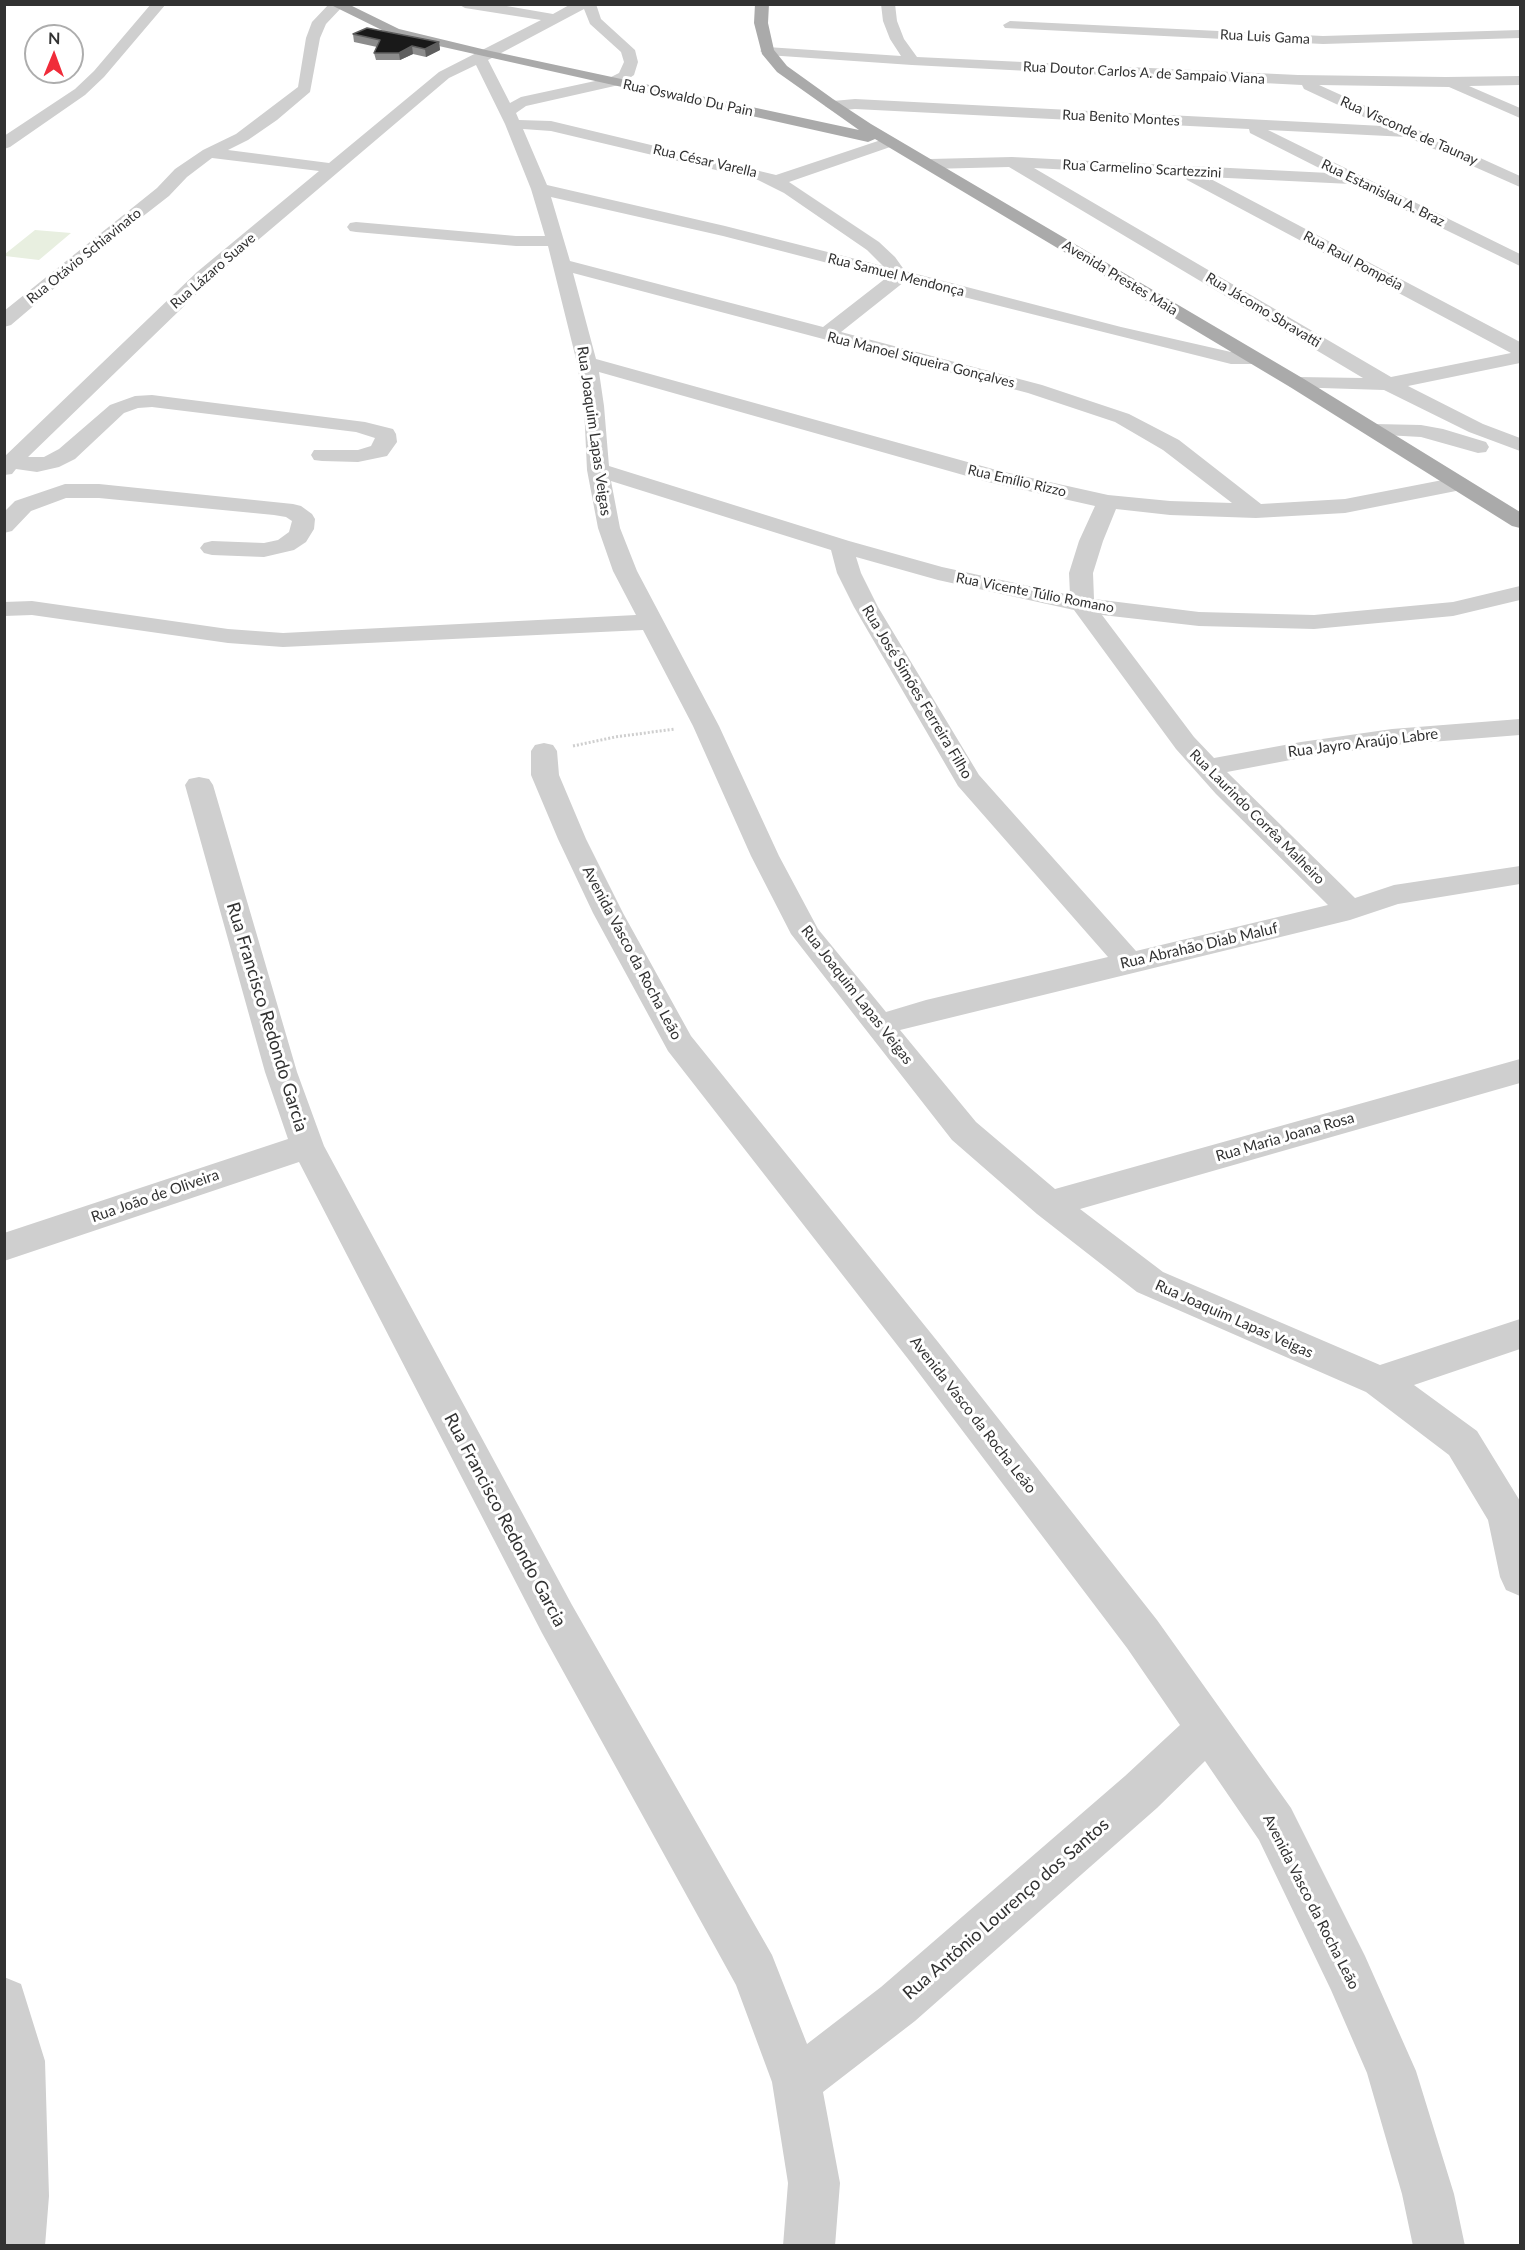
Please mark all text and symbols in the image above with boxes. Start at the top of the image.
north arrow [24,24,84,84]
street label: Rua Luis Gama [1220,26,1310,48]
text: N [48,28,61,47]
street label: Rua Doutor Carlos A. de Sampaio Viana [1023,58,1265,88]
street label: Rua Oswaldo Du Pain [621,76,755,120]
street label: Rua Visconde de Taunay [1338,93,1480,169]
street label: Rua Benito Montes [1062,107,1180,129]
street label: Rua César Varella [651,141,759,181]
street label: Rua Carmelino Scartezzini [1062,156,1222,182]
street label: Rua Estanislau A. Braz [1319,156,1447,230]
street label: Rua Otávio Schiavinato [23,205,145,307]
street label: Rua Raul Pompéia [1300,228,1406,294]
street label: Rua Lázaro Suave [167,230,259,312]
street label: Avenida Prestes Maia [1059,237,1181,319]
street label: Rua Samuel Mendonça [826,250,966,300]
street label: Rua Jácomo Sbravatti [1203,269,1323,351]
street label: Rua Manoel Siqueira Gonçalves [825,329,1017,391]
street label: Rua Joaquim Lapas Veigas [573,345,615,517]
street label: Rua Emílio Rizzo [966,462,1068,500]
street label: Rua Vicente Túlio Romano [955,569,1115,617]
street label: Rua José Simões Ferreira Filho [858,602,976,782]
street label: Rua Jayro Araújo Labre [1287,725,1439,761]
street label: Rua Laurindo Corrêa Malheiro [1186,746,1328,888]
street label: Avenida Vasco da Rocha Leão [579,863,685,1043]
street label: Rua Francisco Redondo Garcia [222,900,312,1134]
street label: Rua Abrahão Diab Maluf [1118,919,1280,973]
street label: Rua Joaquim Lapas Veigas [797,922,917,1068]
street label: Rua Maria Joana Rosa [1214,1109,1356,1165]
street label: Rua João de Oliveira [89,1166,221,1226]
street label: Rua Joaquim Lapas Veigas [1152,1276,1316,1362]
street label: Avenida Vasco da Rocha Leão [906,1333,1040,1497]
street label: Rua Francisco Redondo Garcia [439,1410,571,1630]
street label: Avenida Vasco da Rocha Leão [1259,1811,1363,1993]
street label: Rua Antônio Lourenço dos Santos [899,1814,1113,2004]

